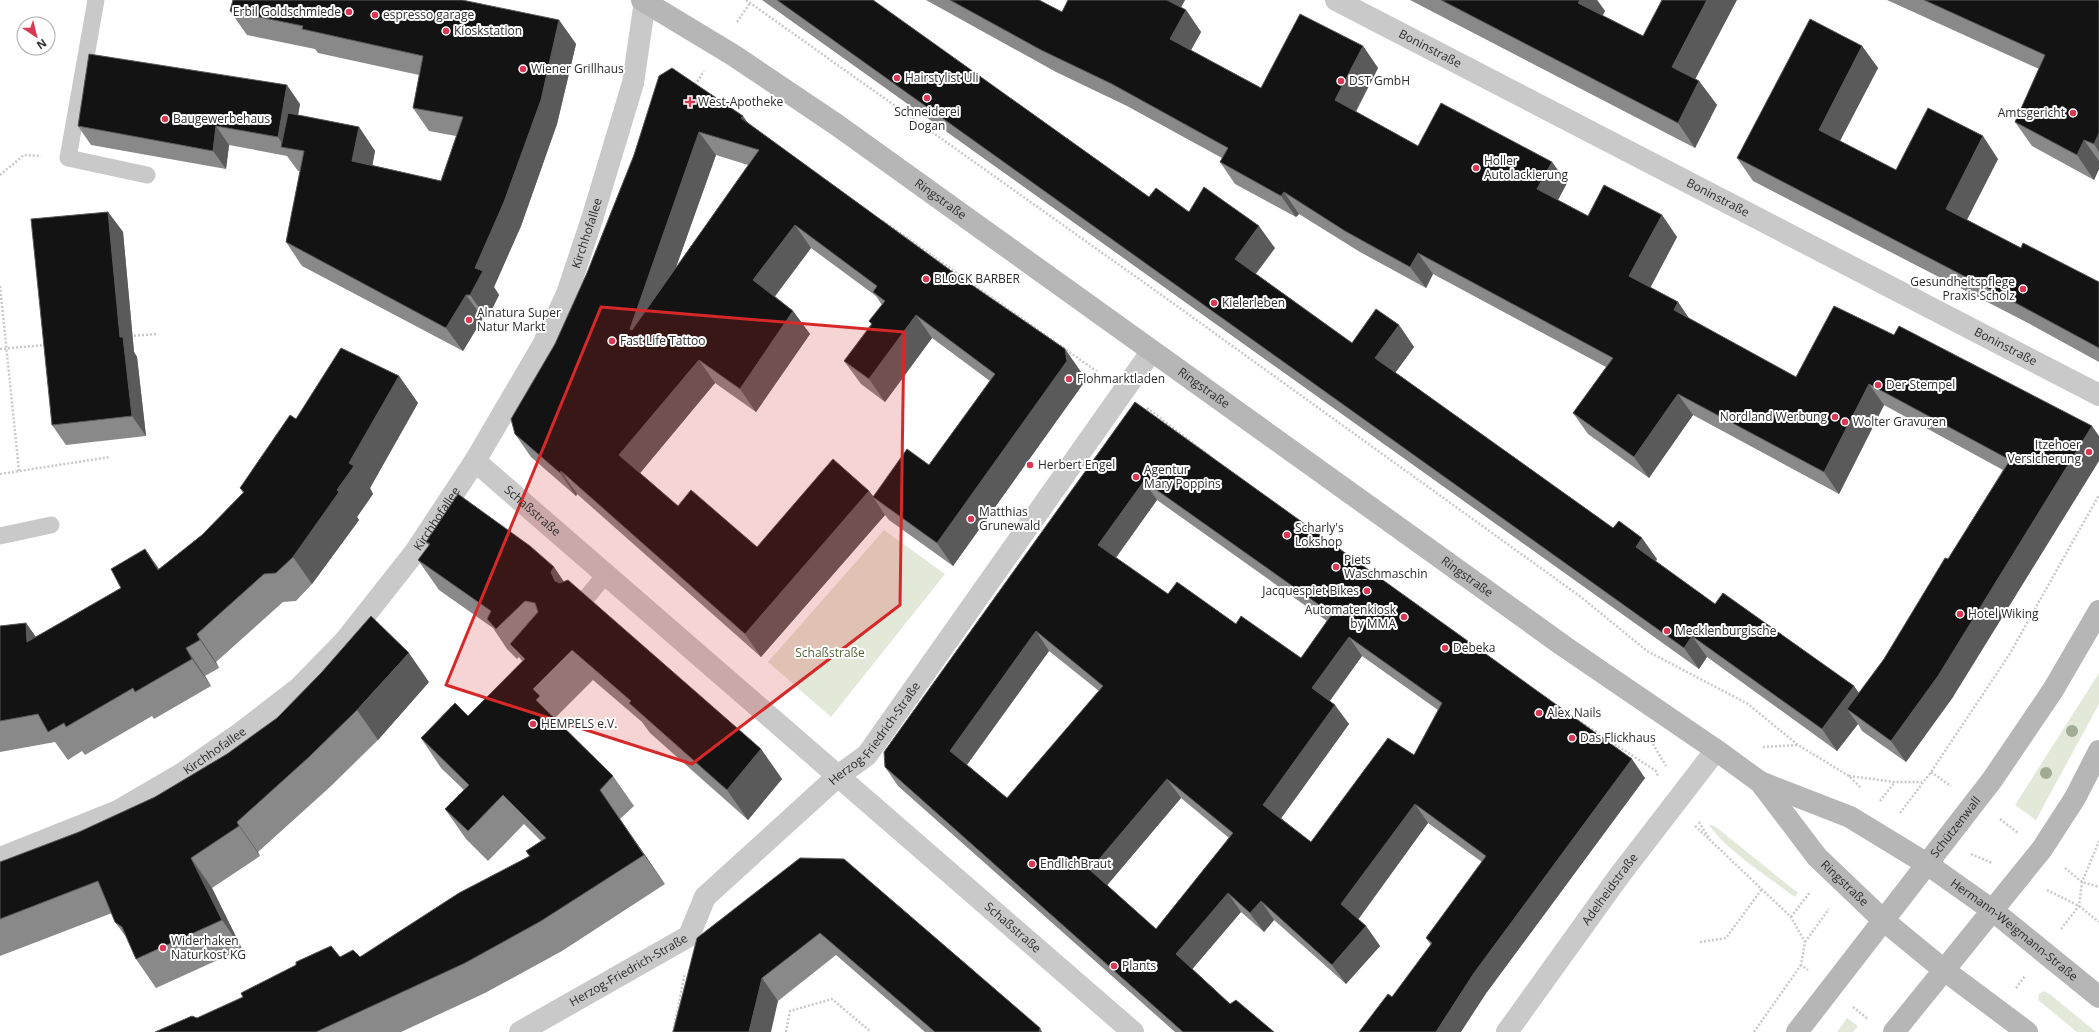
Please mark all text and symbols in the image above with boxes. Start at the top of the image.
place label: Erbil Goldschmiede [233,3,341,20]
place label: espresso garage [383,6,474,23]
marker: Erbil Goldschmiede [344,7,354,17]
marker: espresso garage [370,10,380,20]
north arrow [16,16,56,56]
place label: Kioskstation [454,22,522,39]
street label: Boninstraße [1396,25,1465,72]
marker: Kioskstation [441,26,451,36]
text: N [34,36,50,53]
place label: Wiener Grillhaus [531,60,624,77]
marker: Wiener Grillhaus [518,64,528,74]
place label: Hairstylist Uli [905,69,978,86]
place label: DST GmbH [1349,72,1410,89]
marker: Hairstylist Uli [892,73,902,83]
marker: DST GmbH [1336,76,1346,86]
place label: West-Apotheke [698,93,784,110]
marker: Schneiderei Dogan [922,93,932,103]
marker: West-Apotheke [685,97,695,107]
place label: Schneiderei Dogan [894,103,960,134]
place label: Amtsgericht [1998,104,2065,121]
marker: Amtsgericht [2068,108,2078,118]
place label: Baugewerbehaus [173,110,270,127]
marker: Baugewerbehaus [160,114,170,124]
place label: Holler Autolackierung [1484,152,1569,183]
marker: Holler Autolackierung [1471,163,1481,173]
street label: Ringstraße [911,174,970,223]
street label: Boninstraße [1684,174,1753,221]
street label: Kirchhofallee [567,195,606,271]
place label: BLOCK BARBER [934,270,1021,287]
place label: Gesundheitspflege Praxis Scholz [1910,273,2015,304]
marker: BLOCK BARBER [921,274,931,284]
marker: Gesundheitspflege Praxis Scholz [2018,284,2028,294]
place label: Kielerleben [1222,294,1285,311]
marker: Kielerleben [1209,298,1219,308]
place label: Alnatura Super Natur Markt [477,304,561,335]
marker: Alnatura Super Natur Markt [464,315,474,325]
street label: Boninstraße [1971,323,2040,370]
place label: Fast Life Tattoo [620,332,705,349]
marker: Fast Life Tattoo [607,336,617,346]
street label: Ringstraße [1175,363,1234,412]
place label: Flohmarktladen [1077,370,1165,387]
marker: Flohmarktladen [1064,374,1074,384]
place label: Der Stempel [1886,376,1955,393]
marker: Der Stempel [1873,380,1883,390]
place label: Nordland Werbung [1720,408,1827,425]
marker: Nordland Werbung [1830,412,1840,422]
place label: Wolter Gravuren [1853,413,1946,430]
marker: Wolter Gravuren [1840,417,1850,427]
place label: Itzehoer Versicherung [2007,436,2081,467]
marker: Itzehoer Versicherung [2084,447,2094,457]
place label: Herbert Engel [1038,456,1115,473]
marker: Herbert Engel [1025,460,1035,470]
place label: Agentur Mary Poppins [1144,461,1221,492]
marker: Agentur Mary Poppins [1131,472,1141,482]
street label: Schaßstraße [501,481,565,540]
street label: Kirchhofallee [409,483,464,554]
place label: Matthias Grunewald [979,503,1040,534]
marker: Matthias Grunewald [966,514,976,524]
place label: Scharly's Lokshop [1295,519,1344,550]
marker: Scharly's Lokshop [1282,530,1292,540]
place label: Piets Waschmaschin [1344,551,1428,582]
street label: Ringstraße [1438,552,1497,601]
marker: Piets Waschmaschin [1331,562,1341,572]
place label: Jacquespiet Bikes [1261,582,1359,599]
marker: Jacquespiet Bikes [1362,586,1372,596]
place label: Automatenkiosk by MMA [1305,601,1397,632]
place label: Hotel Wiking [1968,605,2039,622]
marker: Hotel Wiking [1955,609,1965,619]
marker: Automatenkiosk by MMA [1399,612,1409,622]
place label: Mecklenburgische [1675,622,1777,639]
marker: Mecklenburgische [1662,626,1672,636]
place label: Debeka [1453,639,1496,656]
marker: Debeka [1440,643,1450,653]
park label: Schaßstraße [795,644,865,661]
street label: Herzog-Friedrich-Straße [824,678,924,789]
place label: Alex Nails [1547,704,1602,721]
marker: Alex Nails [1534,708,1544,718]
place label: HEMPELS e.V. [541,715,617,732]
marker: HEMPELS e.V. [528,719,538,729]
street label: Kirchhofallee [180,723,250,778]
place label: Das Flickhaus [1580,729,1656,746]
marker: Das Flickhaus [1567,733,1577,743]
street label: Schützenwall [1926,793,1984,861]
street label: Adelheidstraße [1578,849,1642,928]
place label: EndlichBraut [1040,855,1112,872]
street label: Ringstraße [1817,856,1873,910]
marker: EndlichBraut [1027,859,1037,869]
street label: Hermann-Weigmann-Straße [1947,874,2082,985]
street label: Schaßstraße [981,898,1045,957]
street label: Herzog-Friedrich-Straße [566,929,691,1010]
place label: Widerhaken Naturkost KG [171,932,246,963]
marker: Widerhaken Naturkost KG [158,943,168,953]
place label: Plants [1122,957,1157,974]
marker: Plants [1109,961,1119,971]

